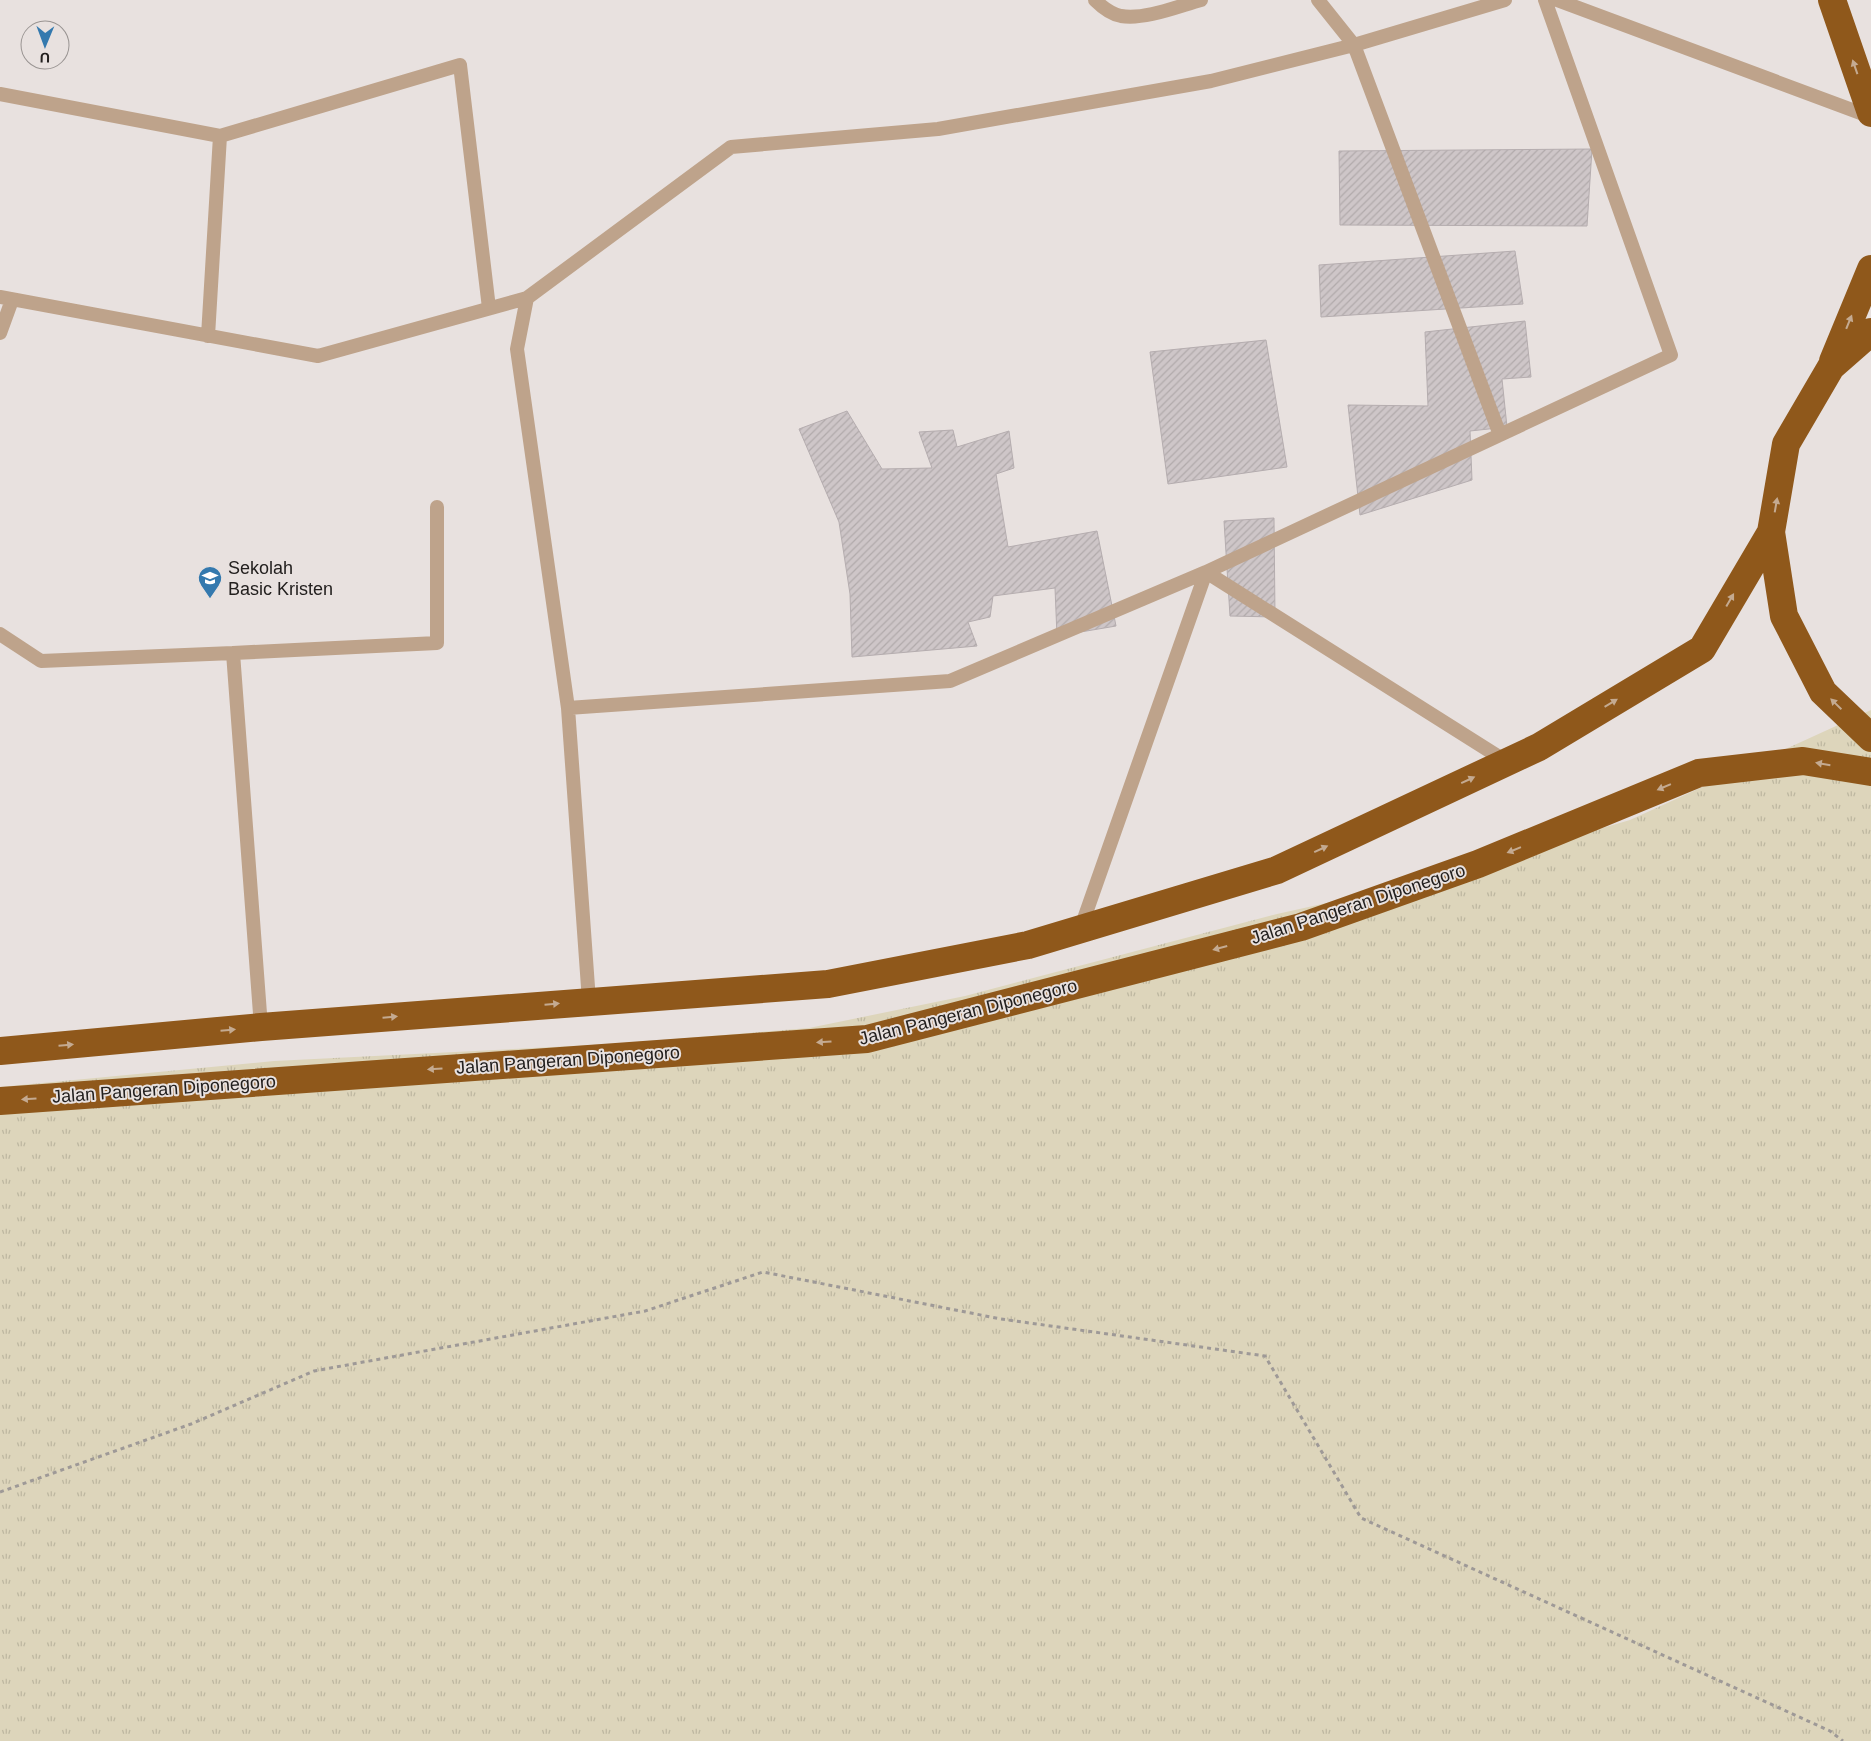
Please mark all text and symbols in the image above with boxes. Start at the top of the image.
north arrow [20,20,70,70]
text: U [40,50,50,66]
one-way arrow [1851,59,1859,74]
one-way arrow [1845,314,1853,329]
one-way arrow [1772,497,1780,513]
place label: Sekolah Basic Kristen [228,558,333,599]
school or university icon: Sekolah Basic Kristen [197,565,223,599]
one-way arrow [1726,594,1735,607]
one-way arrow [1830,698,1842,710]
one-way arrow [1604,699,1617,708]
one-way arrow [1815,759,1831,767]
one-way arrow [1461,776,1475,784]
one-way arrow [1657,784,1671,792]
one-way arrow [1314,845,1328,853]
one-way arrow [1507,846,1521,854]
street label: Jalan Pangeran Diponegoro [1248,860,1468,948]
one-way arrow [1213,944,1228,952]
street label: Jalan Pangeran Diponegoro [857,975,1079,1049]
one-way arrow [544,1000,560,1008]
one-way arrow [382,1013,398,1021]
one-way arrow [220,1026,236,1034]
one-way arrow [816,1038,832,1046]
one-way arrow [58,1041,74,1049]
street label: Jalan Pangeran Diponegoro [455,1042,681,1078]
one-way arrow [427,1066,443,1074]
street label: Jalan Pangeran Diponegoro [51,1071,277,1107]
one-way arrow [21,1095,37,1103]

